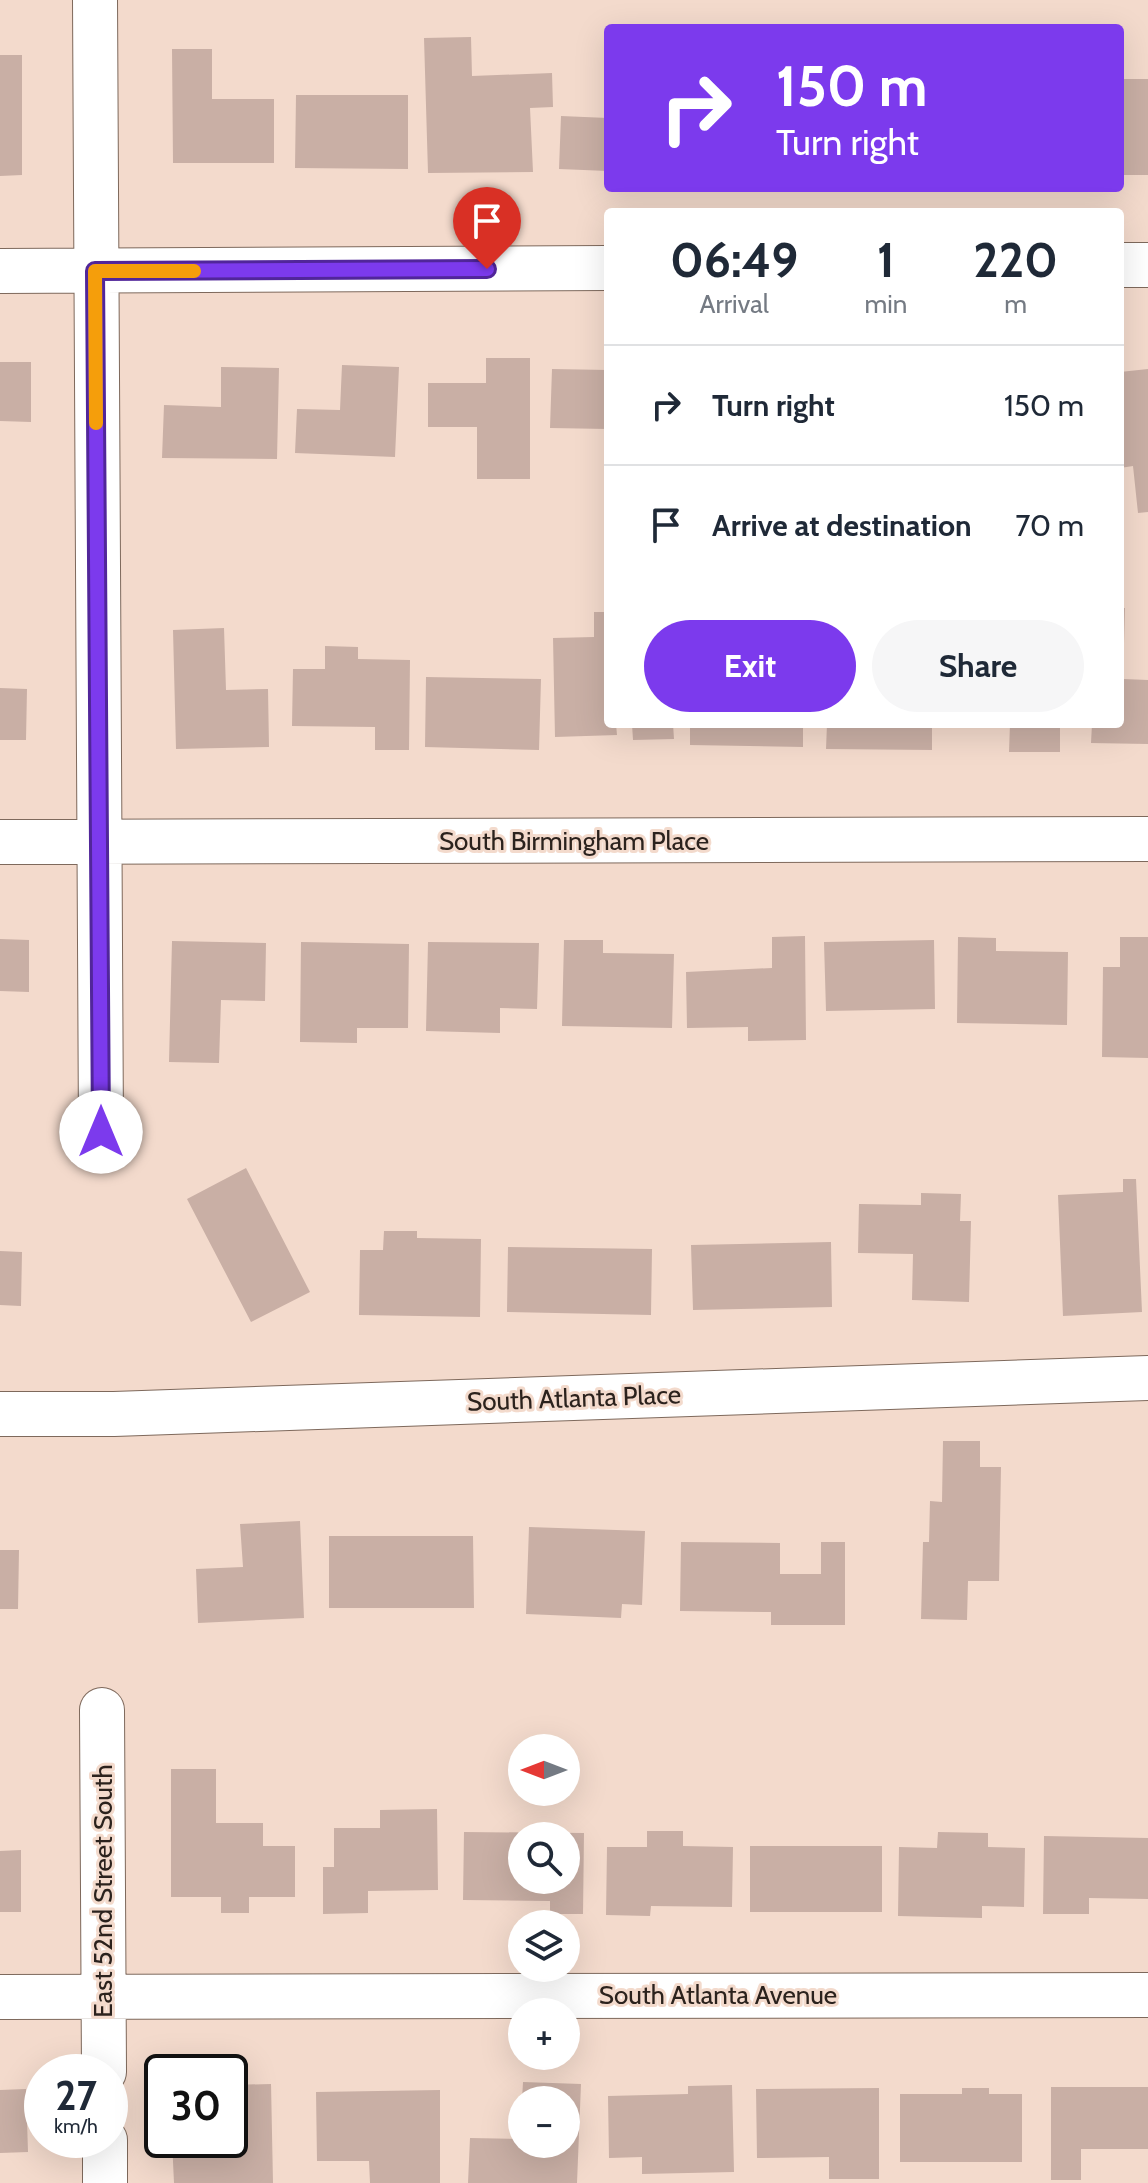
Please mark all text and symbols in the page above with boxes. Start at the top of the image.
text: 150 m [776,52,928,120]
icon: right [644,56,748,160]
text: Turn right [776,120,919,164]
pin [453,187,521,269]
icon: arrive [465,199,509,243]
text: 06:49 [670,231,798,289]
text: 1 [877,231,895,289]
text: 220 [973,231,1058,289]
text: Arrival [700,288,769,320]
text: min [864,288,907,320]
text: m [1004,288,1027,320]
icon: right [644,383,688,427]
text: Turn right [712,387,835,424]
text: 150 m [1004,387,1084,424]
icon: arrive [644,503,688,547]
text: Arrive at destination [712,507,972,544]
text: 70 m [1015,507,1084,544]
button: Exit [644,620,856,712]
button: Share [872,620,1084,712]
street label: South Birmingham Place [439,825,709,857]
position arrow [59,1090,143,1174]
street label: South Atlanta Place [466,1378,682,1418]
north arrow [508,1734,580,1806]
map controls [508,1734,580,2158]
street label: East 52nd Street South [87,1764,119,2018]
button: search [508,1822,580,1894]
button: layers [508,1910,580,1982]
street label: South Atlanta Avenue [599,1979,837,2011]
button: + [508,1998,580,2070]
speed limit sign: 30 [144,2054,248,2158]
text: 27 [55,2071,97,2120]
button: − [508,2086,580,2158]
text: km/h [54,2114,98,2138]

